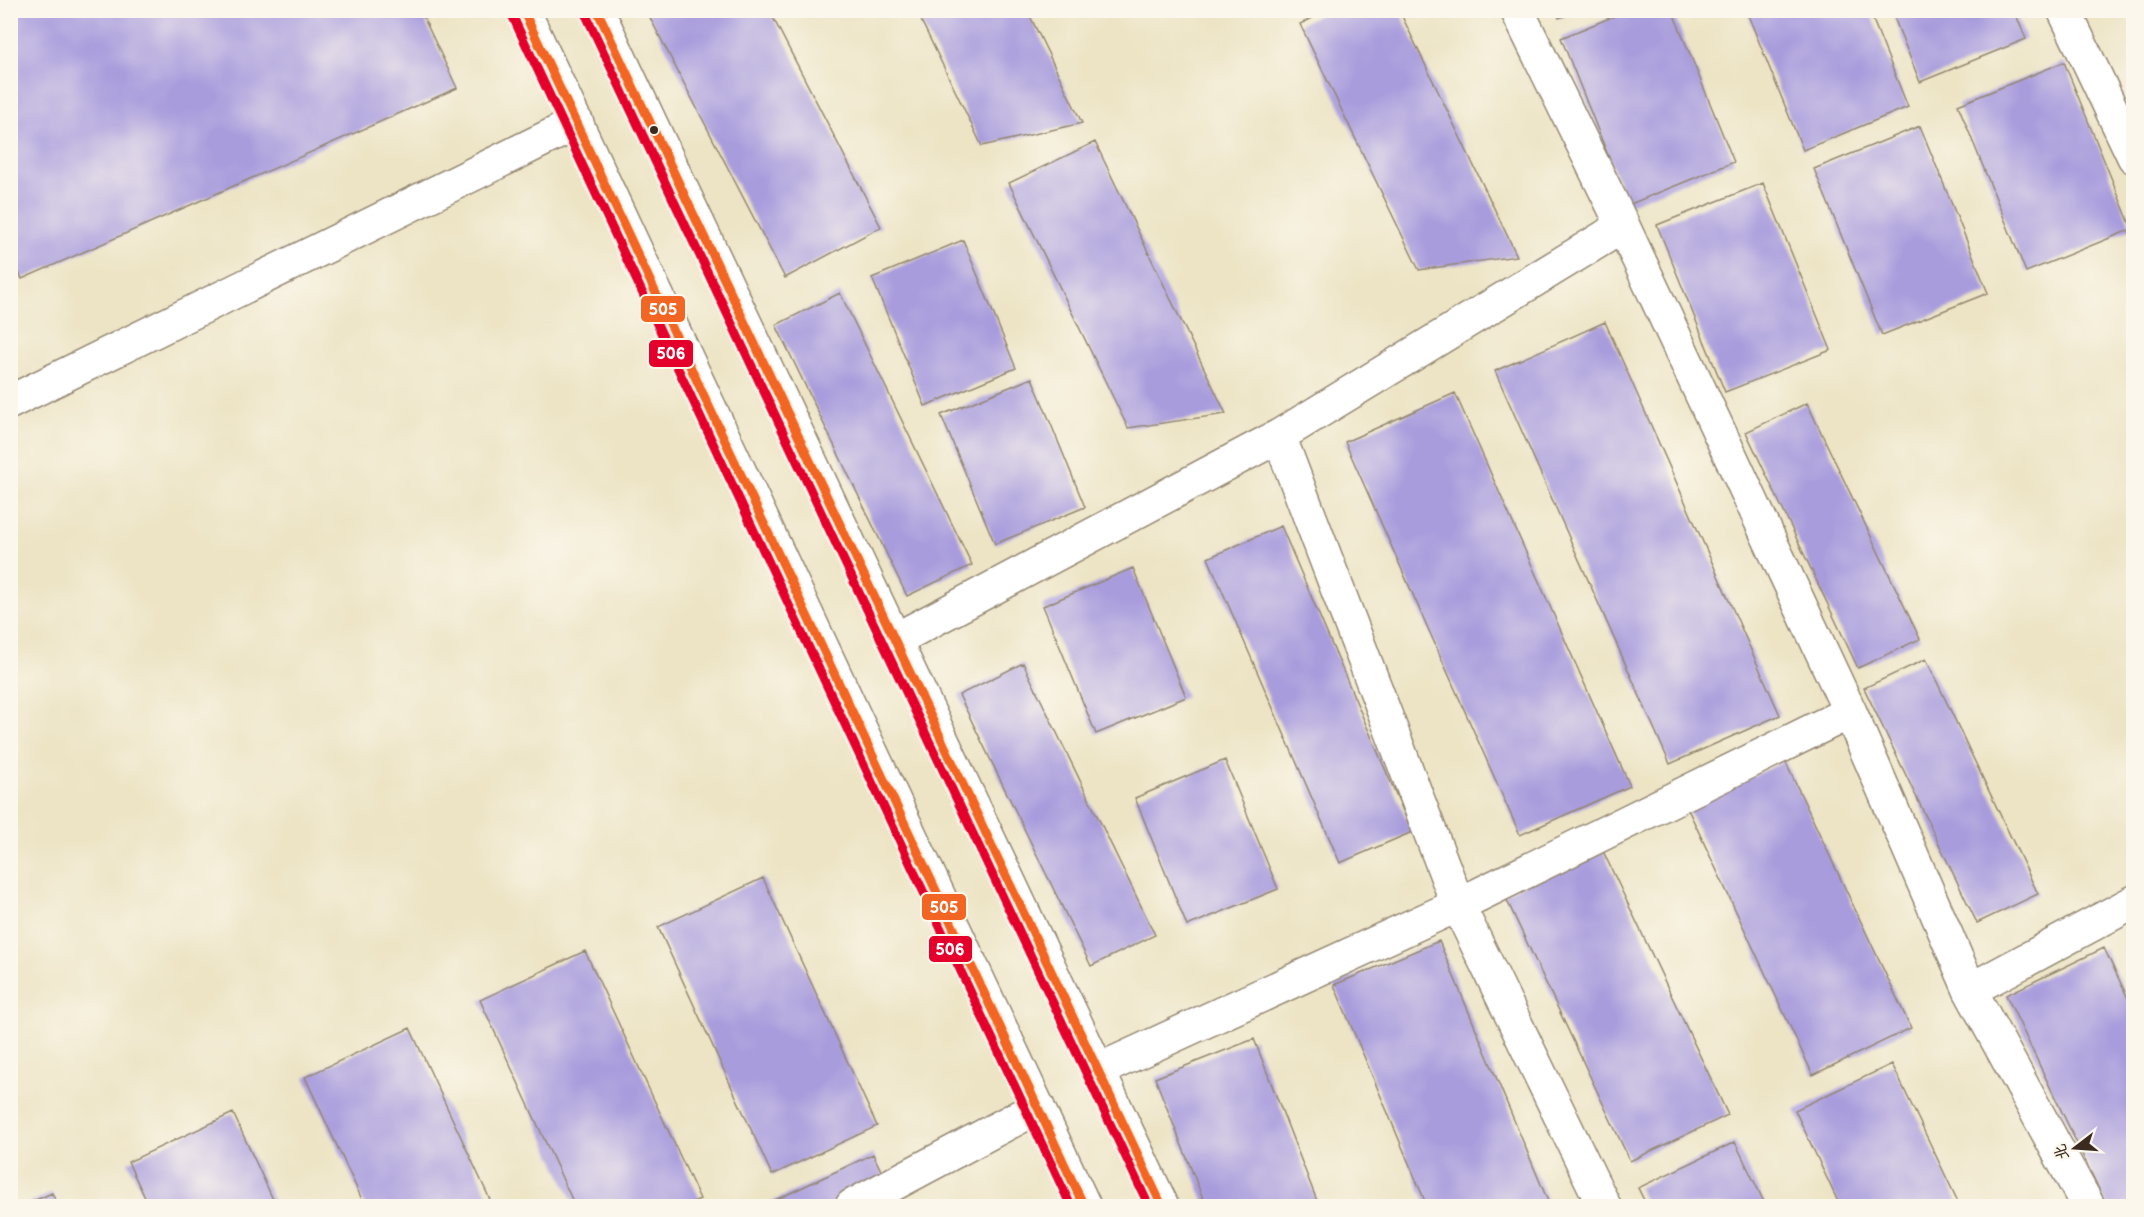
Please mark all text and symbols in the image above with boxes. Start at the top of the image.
unlabelled marker [648,124,660,136]
line badge: 505 [640,295,686,323]
text: 505 [649,301,677,320]
line badge: 506 [648,339,694,368]
text: 506 [657,345,686,364]
line badge: 505 [921,893,967,921]
text: 505 [930,899,958,918]
line badge: 506 [928,935,973,963]
text: 506 [936,941,965,960]
north arrow [2045,1118,2105,1178]
text: 北 [2051,1142,2074,1162]

